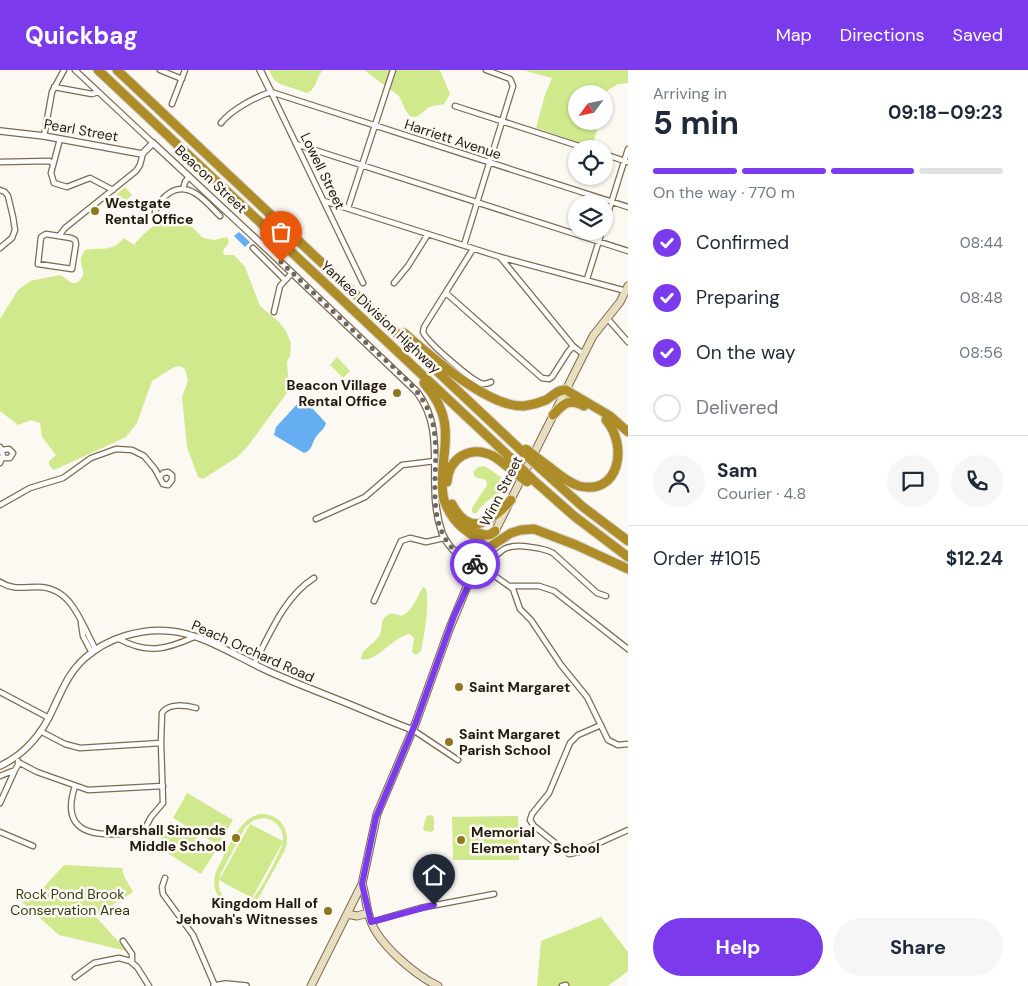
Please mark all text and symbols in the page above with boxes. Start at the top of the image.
text: Quickbag [25,20,138,51]
text: Map [776,23,812,47]
text: Directions [840,23,925,47]
text: Saved [953,23,1003,47]
text: Arriving in [653,83,727,104]
north arrow [568,85,612,130]
map controls [568,85,613,240]
text: 09:18–09:23 [888,100,1003,125]
text: 5 min [653,102,739,144]
street label: Pearl Street [43,115,119,145]
street label: Harriett Avenue [402,115,504,163]
street label: Lowell Street [297,130,349,212]
button: locate [568,140,613,185]
street label: Beacon Street [171,141,251,217]
text: On the way · 770 m [653,182,795,203]
place label: Westgate Rental Office [105,194,193,228]
button: layers [568,195,613,240]
marker: Westgate Rental Office [89,205,101,217]
pin [260,211,302,262]
icon: bag [267,218,295,246]
icon: check [653,229,681,257]
text: Confirmed [696,230,789,255]
text: 08:44 [960,232,1003,253]
street label: Yankee Division Highway [317,257,445,377]
icon: check [653,284,681,312]
text: Preparing [696,285,780,310]
text: 08:48 [960,287,1003,308]
icon: check [653,339,681,367]
text: On the way [696,340,796,365]
text: 08:56 [959,342,1003,363]
place label: Beacon Village Rental Office [287,376,387,410]
marker: Beacon Village Rental Office [391,387,403,399]
text: Delivered [696,395,778,420]
street label: Winn Street [476,453,526,529]
button: person [653,455,705,507]
button: chat [887,455,939,507]
button: phone [951,455,1003,507]
text: Sam [717,458,758,483]
text: Courier · 4.8 [717,483,806,504]
courier [450,539,500,589]
text: Order #1015 [653,546,761,571]
text: $12.24 [946,546,1003,571]
icon: bike [461,550,489,578]
street label: Peach Orchard Road [189,616,317,686]
place label: Saint Margaret [469,678,570,696]
marker: Saint Margaret [453,681,465,693]
place label: Saint Margaret Parish School [459,725,560,759]
marker: Saint Margaret Parish School [443,736,455,748]
place label: Marshall Simonds Middle School [105,821,226,855]
place label: Memorial Elementary School [471,823,600,857]
marker: Marshall Simonds Middle School [230,832,242,844]
marker: Memorial Elementary School [455,834,467,846]
pin [413,854,455,905]
icon: home [420,861,448,889]
park label: Rock Pond Brook Conservation Area [10,885,130,919]
place label: Kingdom Hall of Jehovah's Witnesses [176,894,318,928]
marker: Kingdom Hall of Jehovah's Witnesses [322,905,334,917]
button: Help [653,918,823,976]
button: Share [833,918,1003,976]

